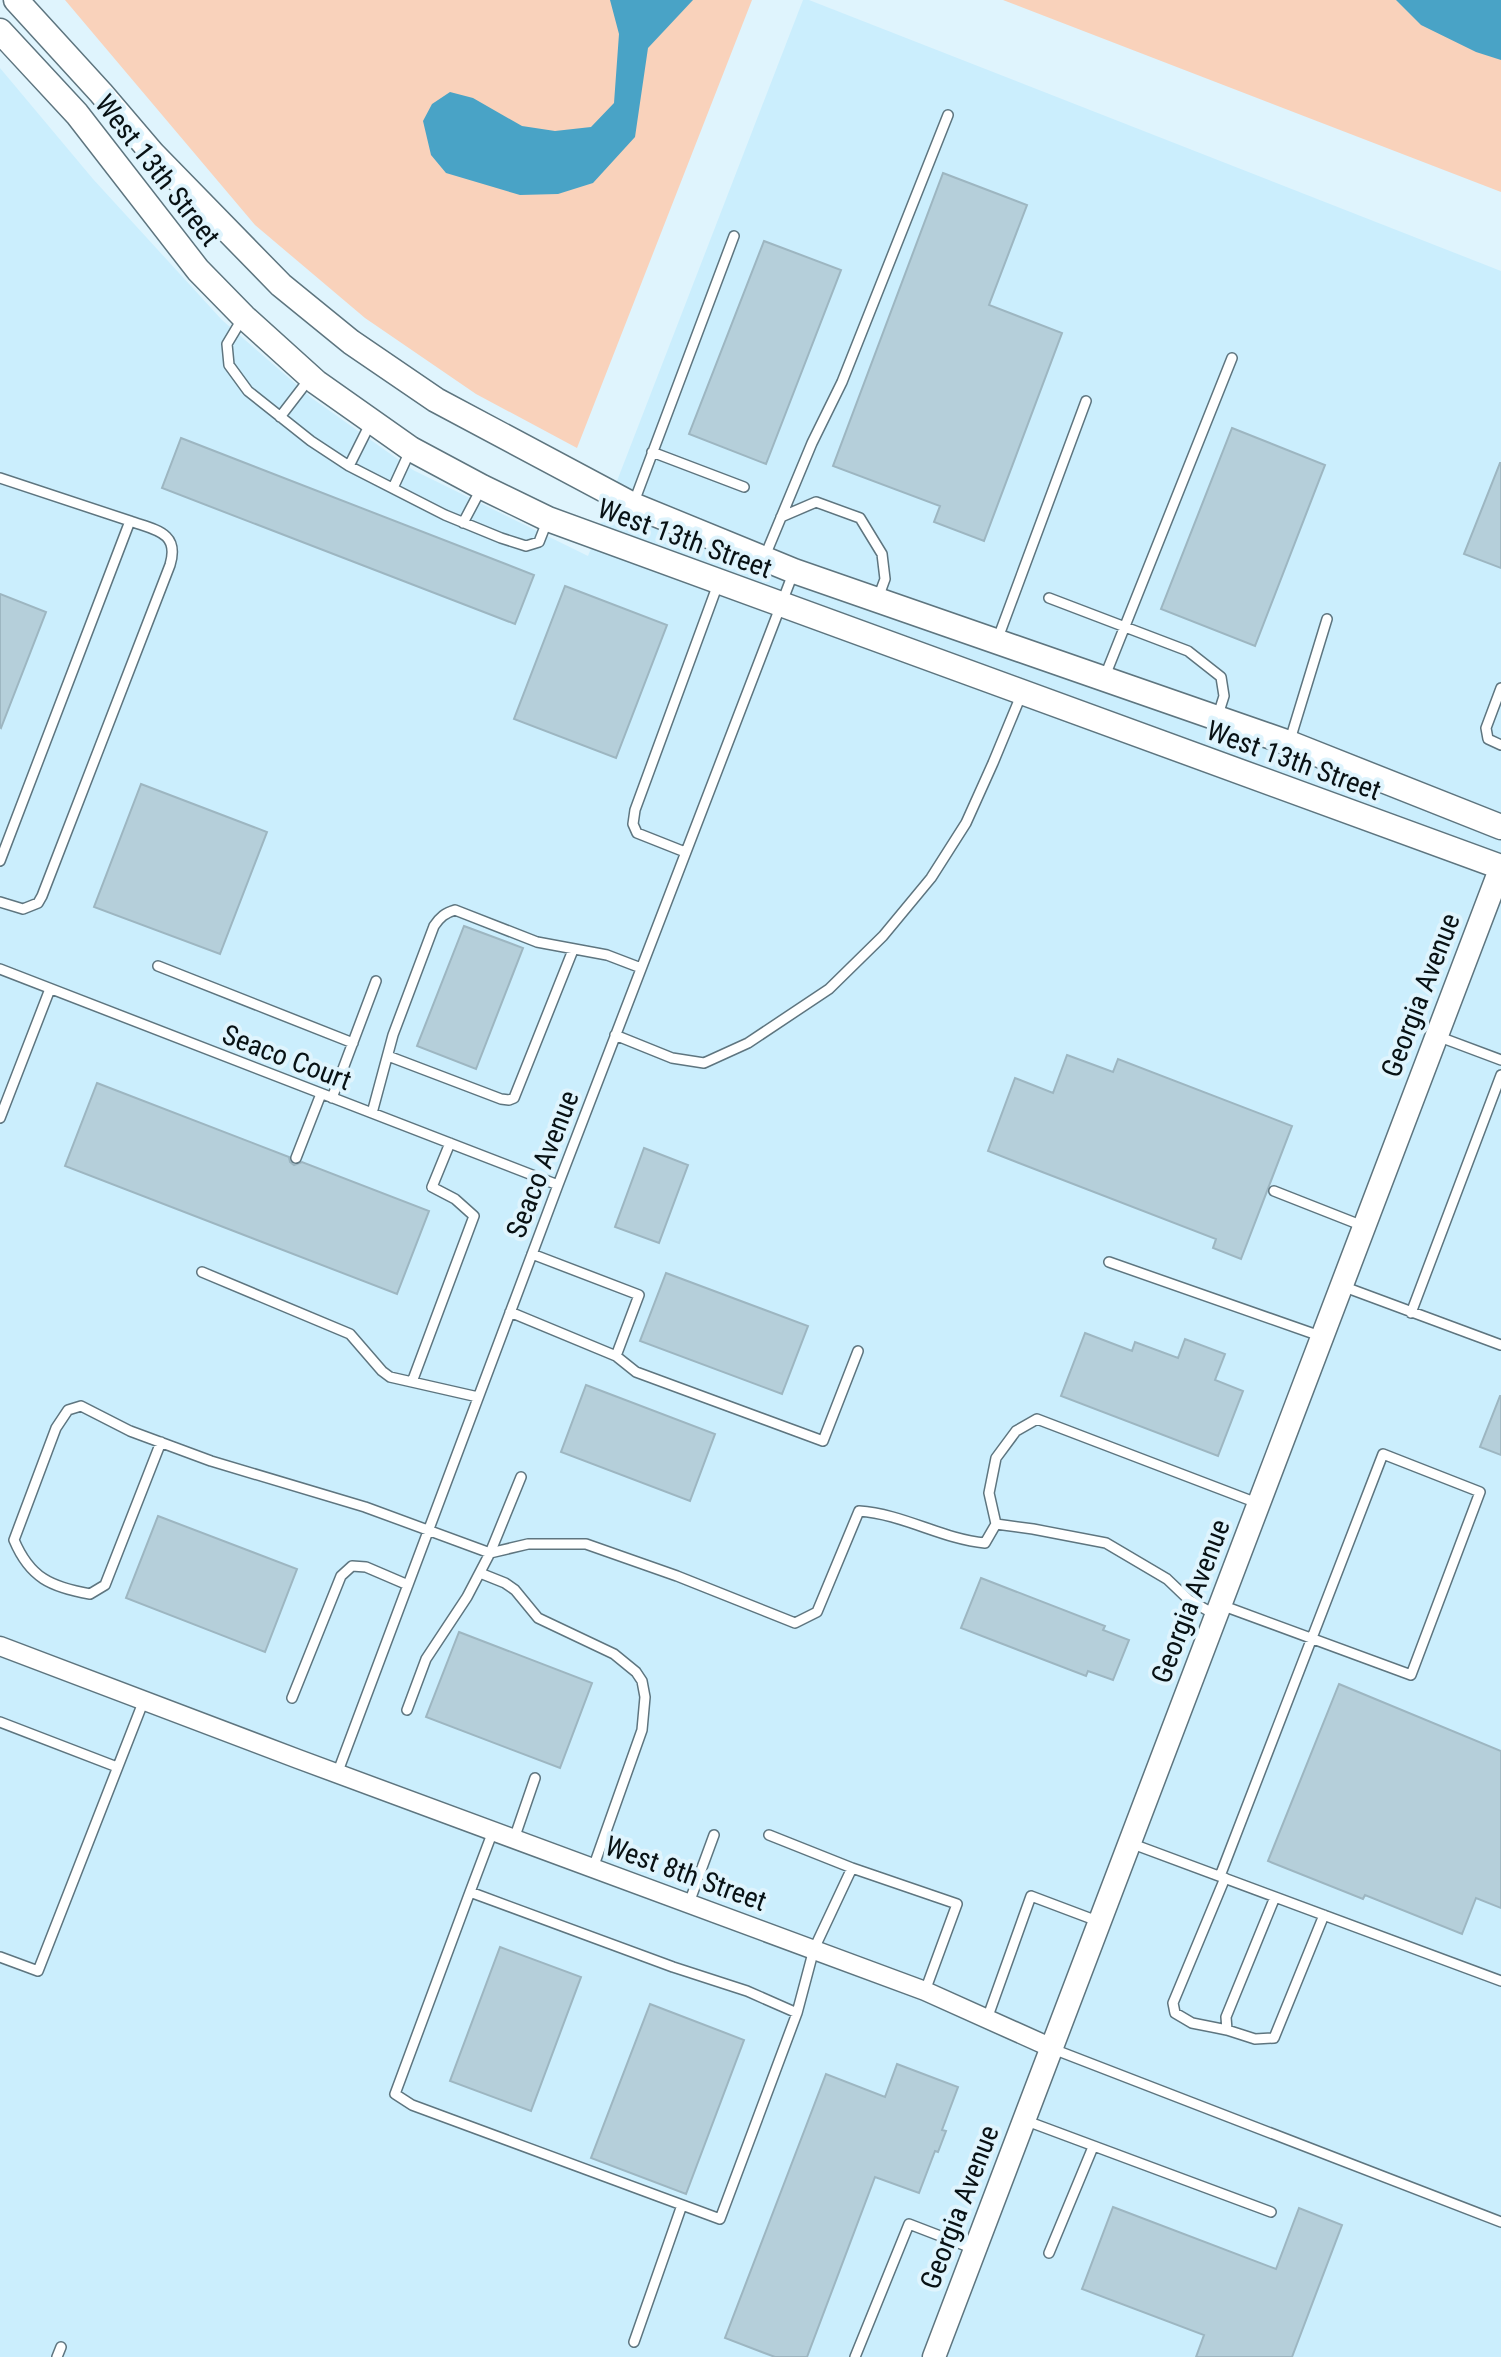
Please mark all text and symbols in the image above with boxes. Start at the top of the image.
street label: West 13th Street [88,88,227,253]
street label: West 13th Street [593,492,776,585]
street label: West 13th Street [1202,714,1385,807]
street label: Georgia Avenue [1374,909,1467,1082]
street label: Seaco Court [218,1018,356,1097]
street label: Seaco Avenue [499,1086,586,1242]
street label: Georgia Avenue [1144,1515,1237,1688]
street label: West 8th Street [601,1829,771,1918]
street label: Georgia Avenue [913,2121,1006,2294]

